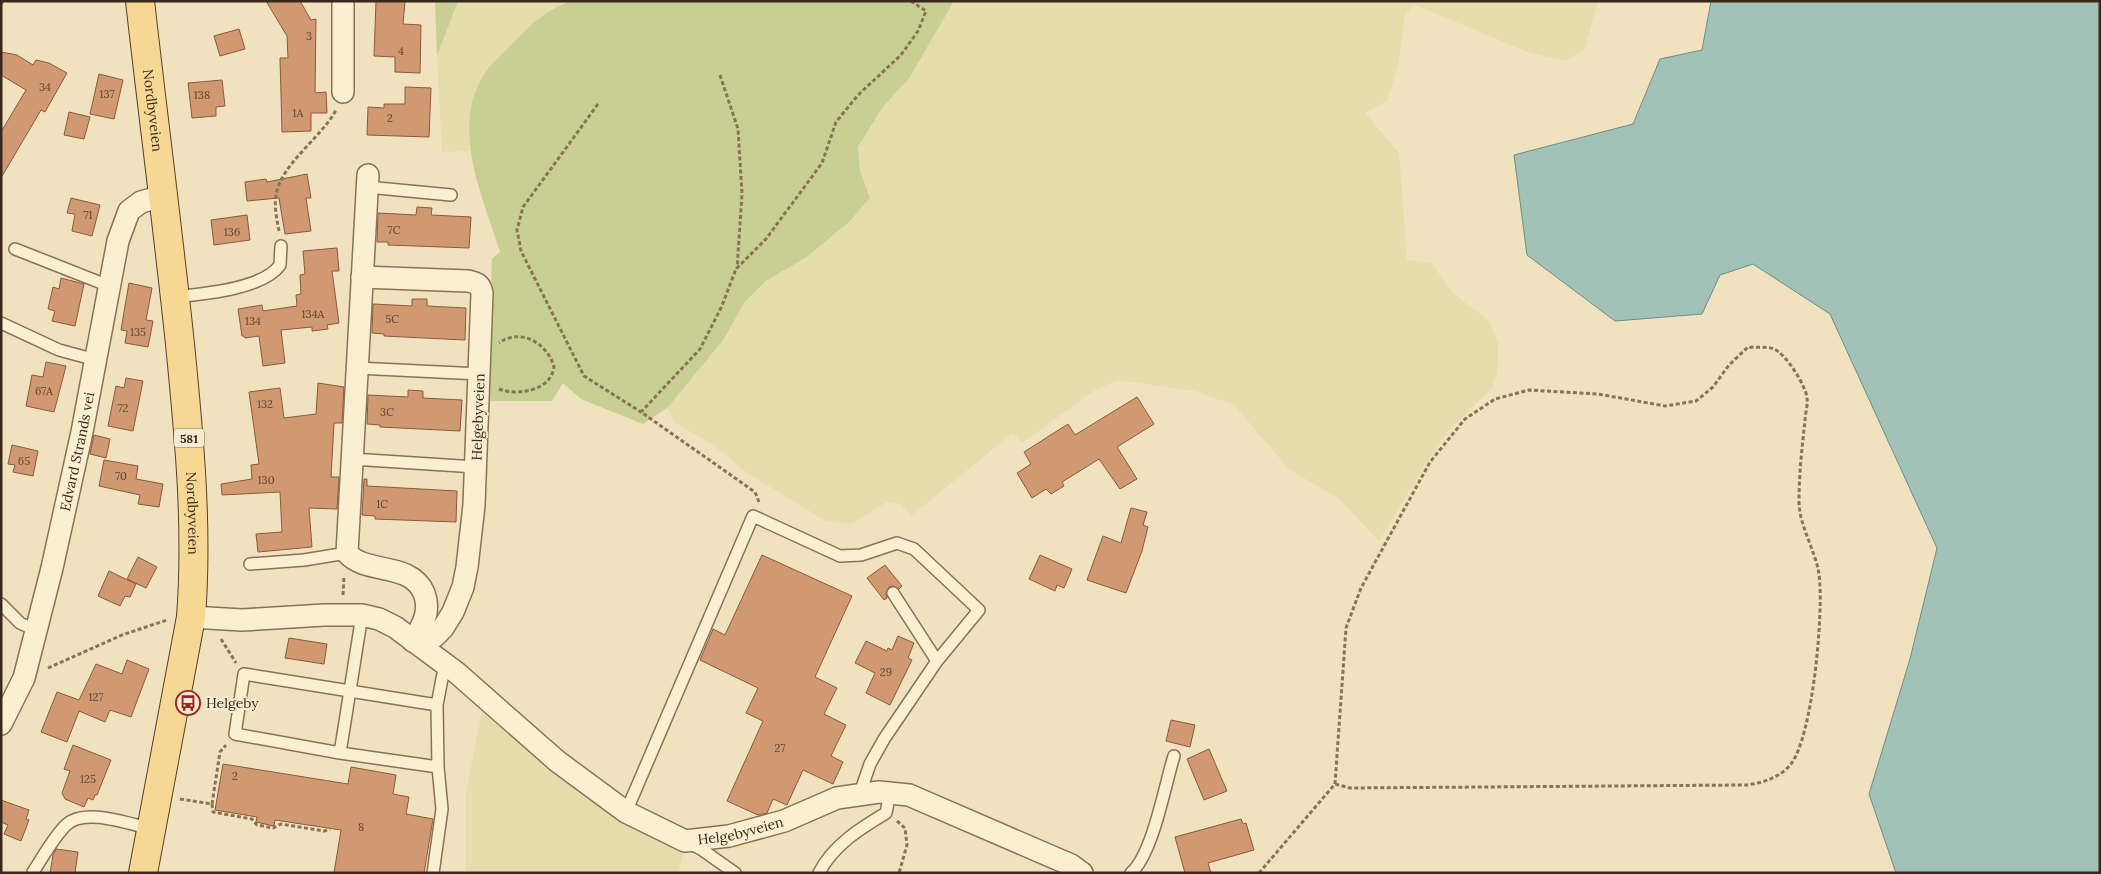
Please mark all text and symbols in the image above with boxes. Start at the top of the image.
house number: 3 [306,29,312,43]
house number: 4 [398,44,404,58]
street label: Nordbyveien [139,68,167,153]
house number: 34 [39,80,51,94]
house number: 137 [100,87,114,101]
house number: 138 [194,88,210,102]
house number: 1A [292,106,305,120]
house number: 2 [387,111,393,125]
house number: 71 [83,208,93,222]
house number: 7C [388,223,401,237]
house number: 136 [224,225,240,239]
house number: 134A [302,307,326,321]
house number: 5C [385,312,399,326]
house number: 134 [245,314,261,328]
house number: 135 [130,325,146,339]
street label: Helgebyveien [467,373,489,461]
house number: 67A [35,384,54,398]
street label: Edvard Strands vei [56,391,98,513]
house number: 132 [257,397,273,411]
house number: 72 [118,401,129,415]
house number: 3C [380,405,394,419]
road number: 581 [174,428,204,448]
house number: 65 [18,454,30,468]
house number: 70 [115,469,127,483]
street label: Nordbyveien [182,471,203,555]
house number: 130 [258,473,275,487]
house number: 1C [376,497,388,511]
house number: 29 [880,665,892,679]
house number: 127 [89,690,103,704]
bus stop icon: Helgeby [175,690,201,716]
place label: Helgeby [206,694,259,712]
house number: 27 [775,741,785,755]
house number: 2 [232,769,238,783]
house number: 125 [80,772,96,786]
street label: Helgebyveien [697,812,786,849]
house number: 8 [358,820,364,834]

